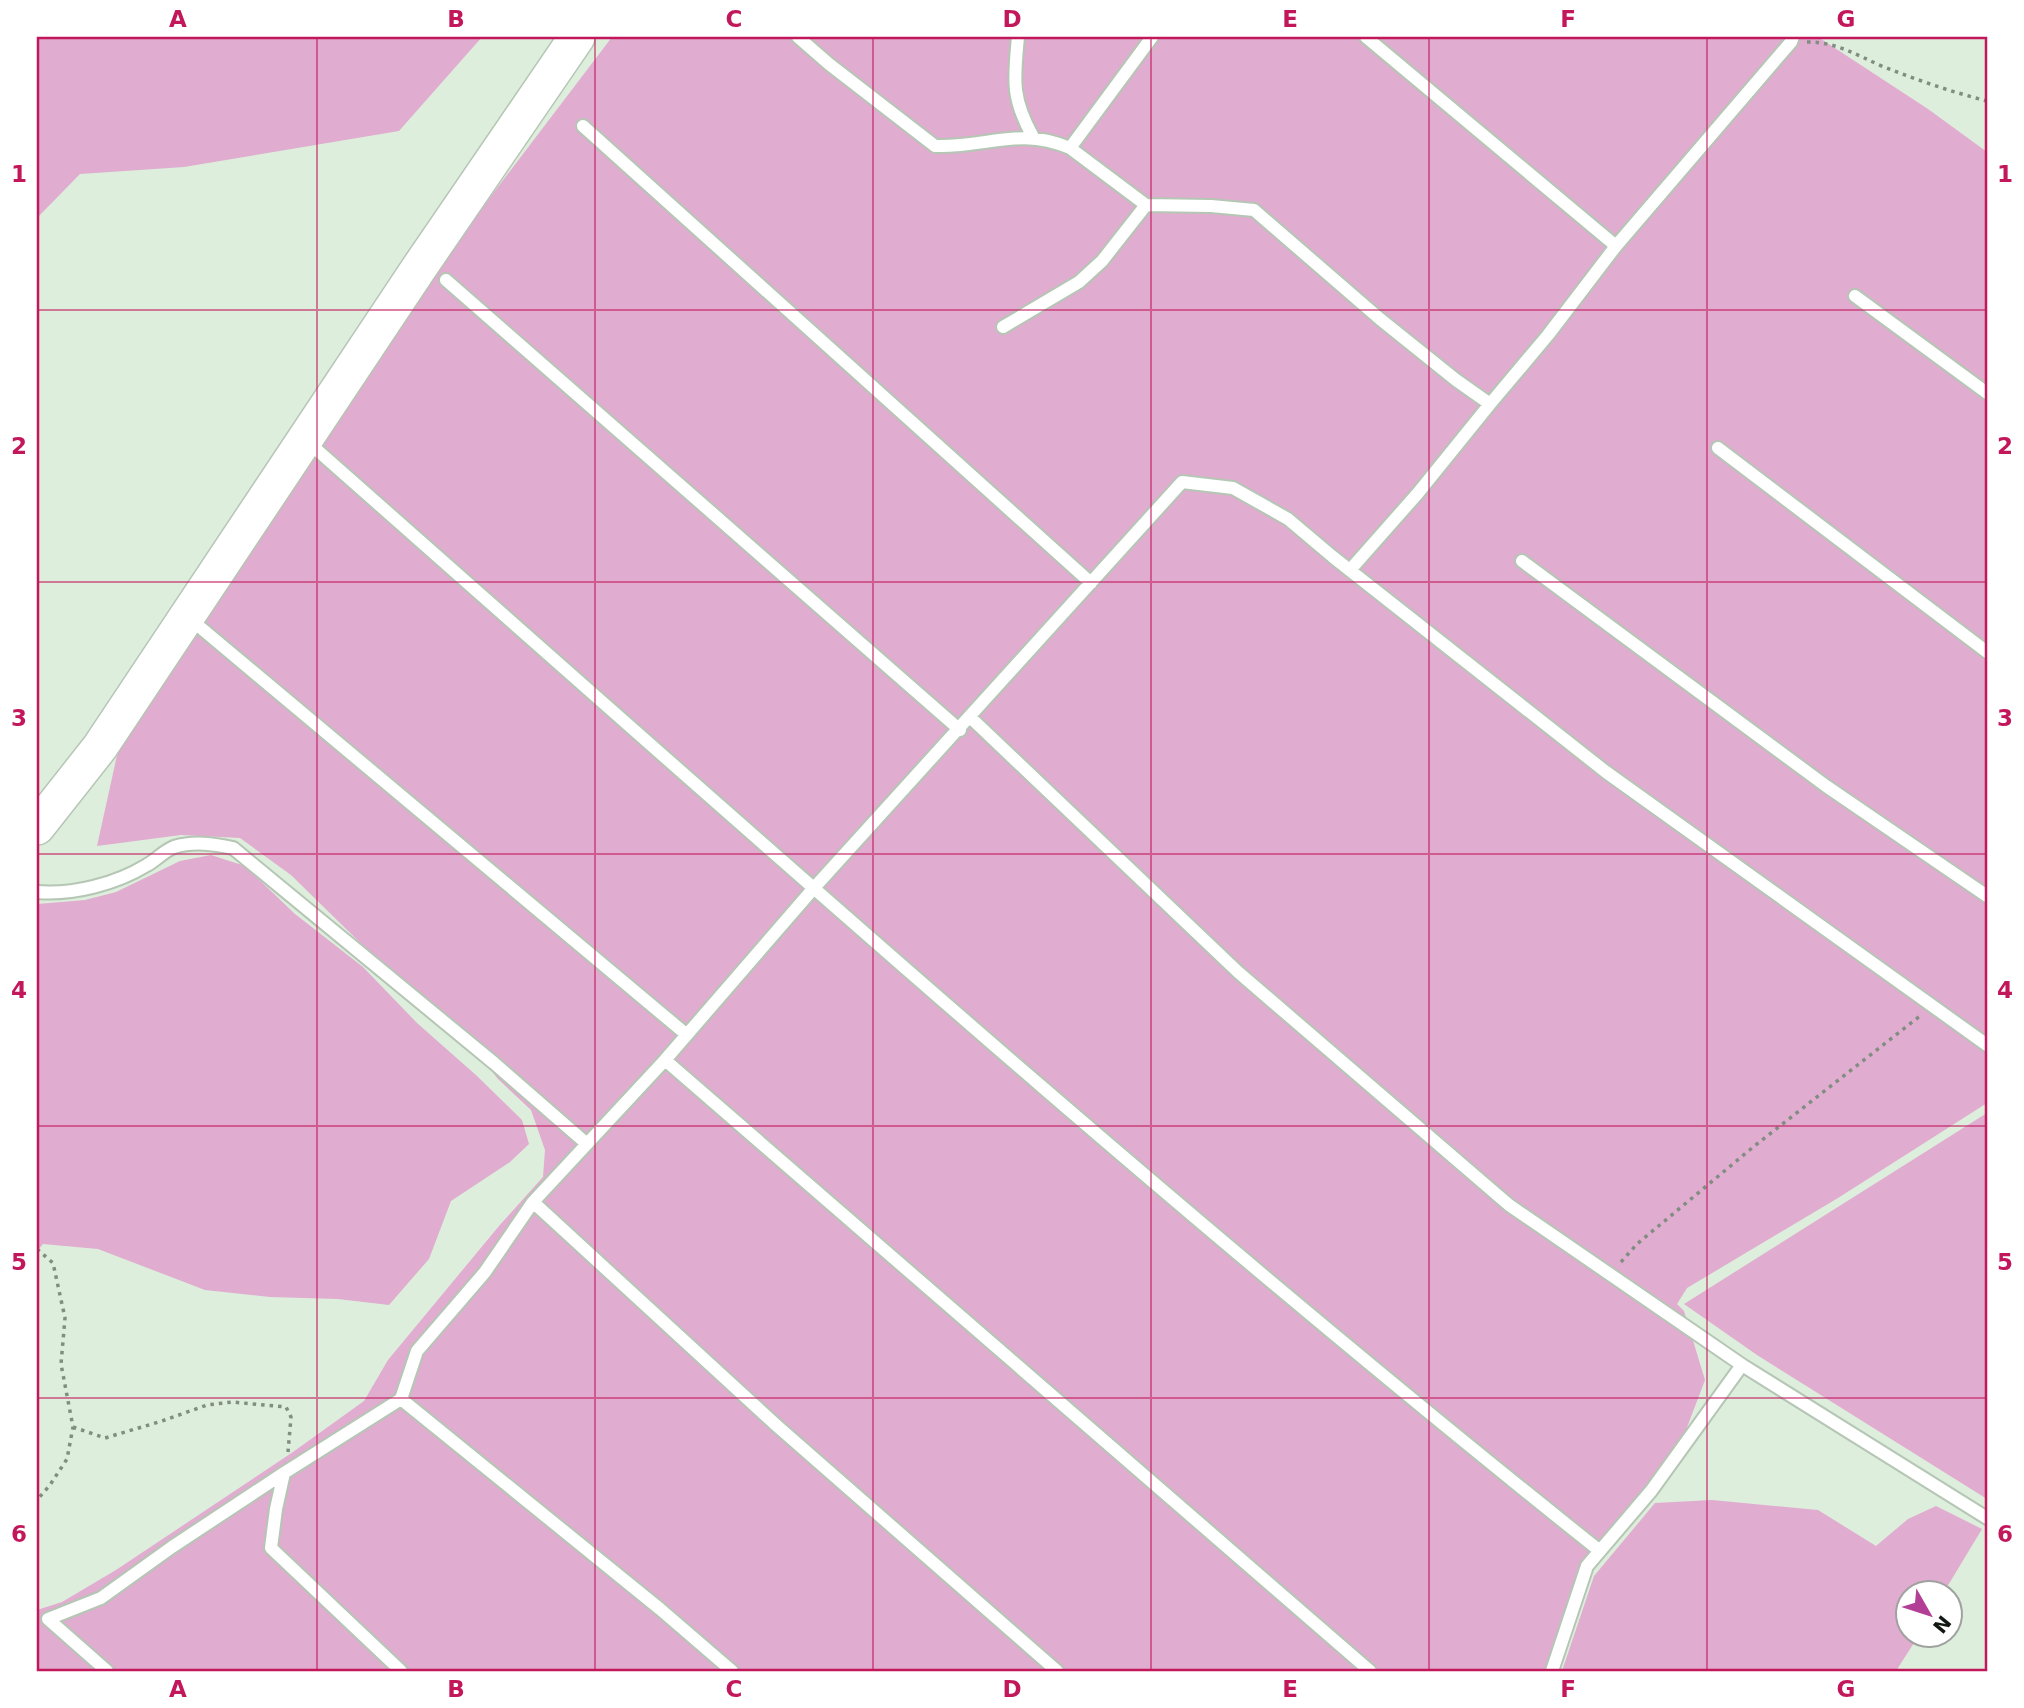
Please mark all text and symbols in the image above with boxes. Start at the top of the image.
text: A [169,6,187,32]
text: B [447,6,465,32]
text: C [726,6,742,32]
text: D [1002,6,1022,32]
text: E [1282,6,1298,32]
text: F [1560,6,1576,32]
text: G [1837,6,1855,32]
text: 1 [11,161,27,187]
text: 1 [1997,161,2013,187]
text: 2 [11,433,27,459]
text: 2 [1997,433,2013,459]
text: 3 [11,705,27,731]
text: 3 [1997,705,2013,731]
text: 4 [11,977,27,1003]
text: 4 [1997,977,2013,1003]
text: 5 [11,1249,27,1275]
text: 5 [1997,1249,2013,1275]
text: 6 [11,1521,27,1547]
text: 6 [1997,1521,2013,1547]
north arrow [1895,1578,1965,1648]
text: N [1929,1612,1956,1638]
text: A [169,1676,187,1702]
text: B [447,1676,465,1702]
text: C [726,1676,742,1702]
text: D [1002,1676,1022,1702]
text: E [1282,1676,1298,1702]
text: F [1560,1676,1576,1702]
text: G [1837,1676,1855,1702]

